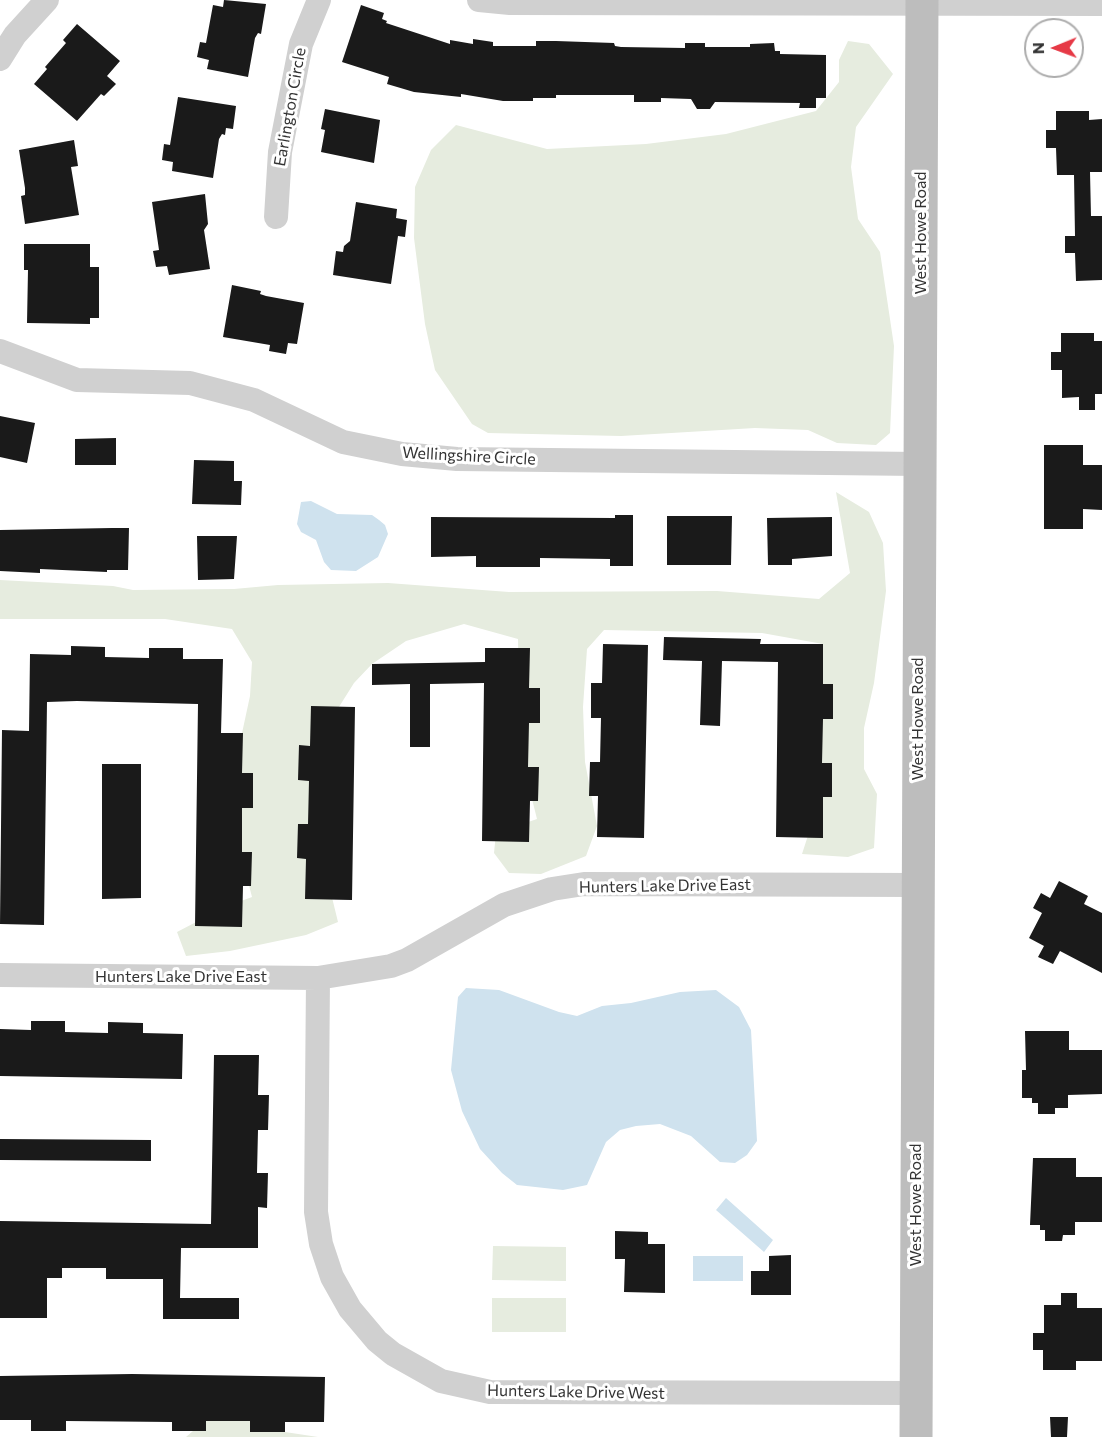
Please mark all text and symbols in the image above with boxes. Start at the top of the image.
north arrow [1024,18,1084,78]
text: N [1028,42,1047,54]
street label: Earlington Circle [270,46,310,168]
street label: West Howe Road [911,171,931,295]
street label: Wellingshire Circle [402,443,536,469]
street label: West Howe Road [908,657,928,781]
street label: Hunters Lake Drive East [579,875,751,897]
street label: Hunters Lake Drive East [95,967,267,987]
street label: West Howe Road [906,1143,926,1267]
street label: Hunters Lake Drive West [487,1381,665,1403]

